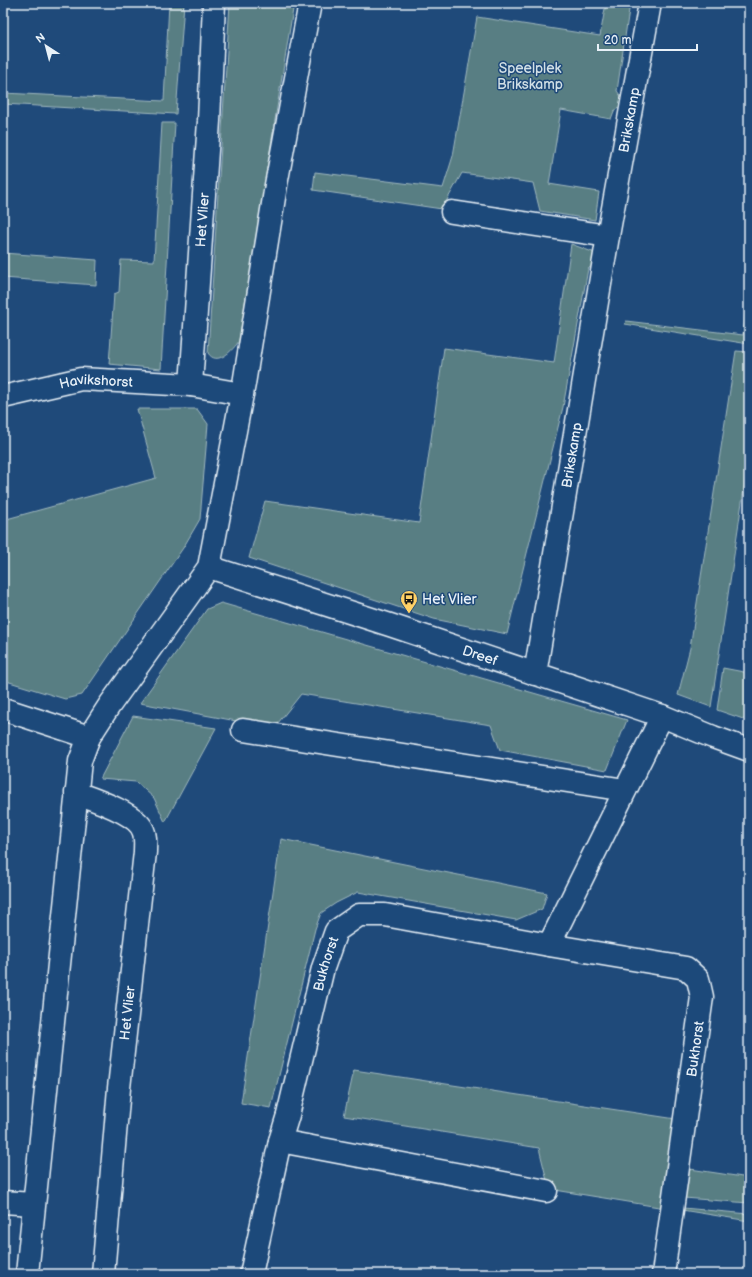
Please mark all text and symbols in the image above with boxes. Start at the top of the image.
north arrow [26,26,66,66]
scale bar [598,26,697,52]
text: N [33,31,48,46]
text: 20 m [604,33,631,48]
park label: Speelplek Brikskamp [497,60,563,93]
street label: Brikskamp [615,86,644,154]
street label: Het Vlier [192,191,213,248]
street label: Havikshorst [58,371,134,393]
street label: Brikskamp [558,421,586,489]
bus stop icon: Het Vlier [399,589,419,614]
place label: Het Vlier [422,591,478,608]
street label: Dreef [460,642,500,670]
street label: Bukhorst [310,934,343,993]
street label: Het Vlier [116,984,139,1041]
street label: Bukhorst [683,1019,708,1078]

